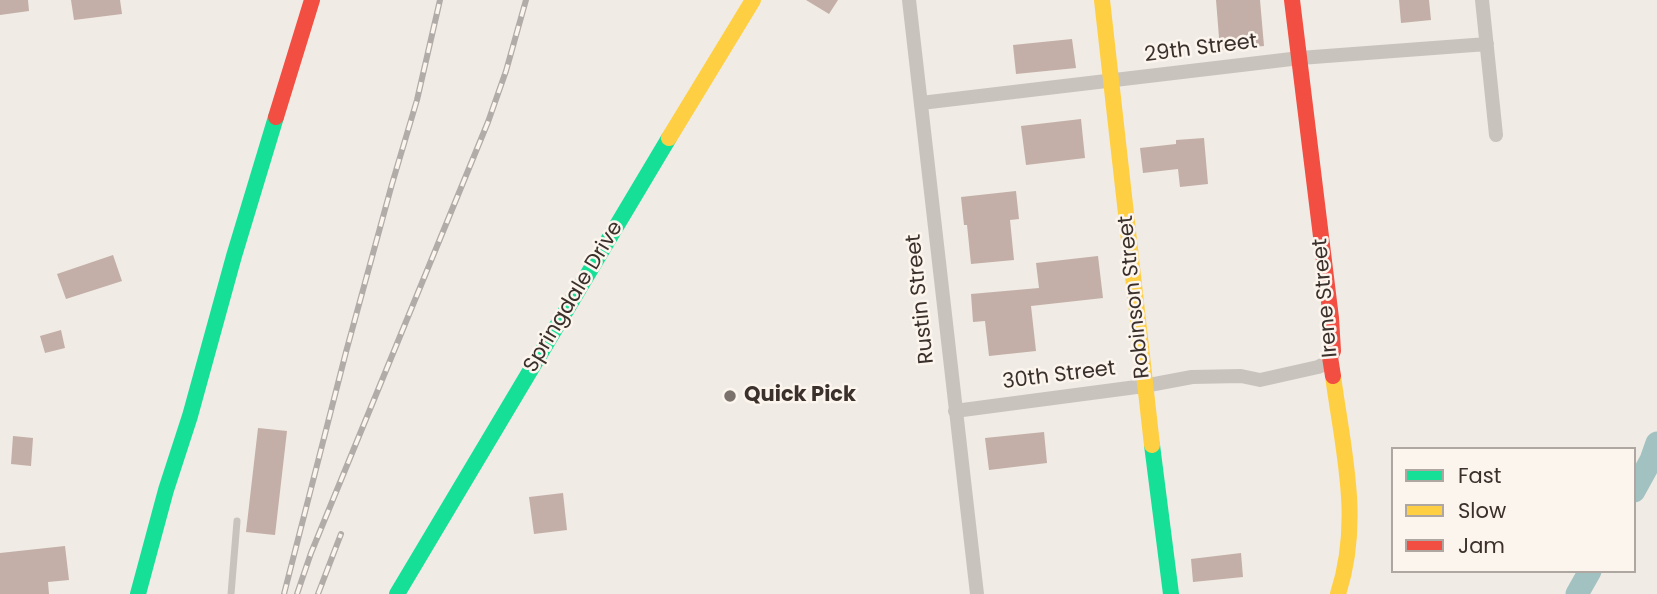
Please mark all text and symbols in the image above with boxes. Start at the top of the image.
street label: 29th Street [1143,30,1259,68]
street label: Robinson Street [1114,214,1156,380]
street label: Springdale Drive [519,217,629,377]
street label: Rustin Street [902,233,940,365]
street label: Irene Street [1308,237,1344,359]
street label: 30th Street [1001,357,1117,395]
place label: Quick Pick [744,383,856,409]
marker: Quick Pick [722,388,738,404]
legend [1391,447,1636,573]
text: Fast [1458,461,1501,490]
text: Slow [1458,496,1506,525]
text: Jam [1458,531,1505,560]

